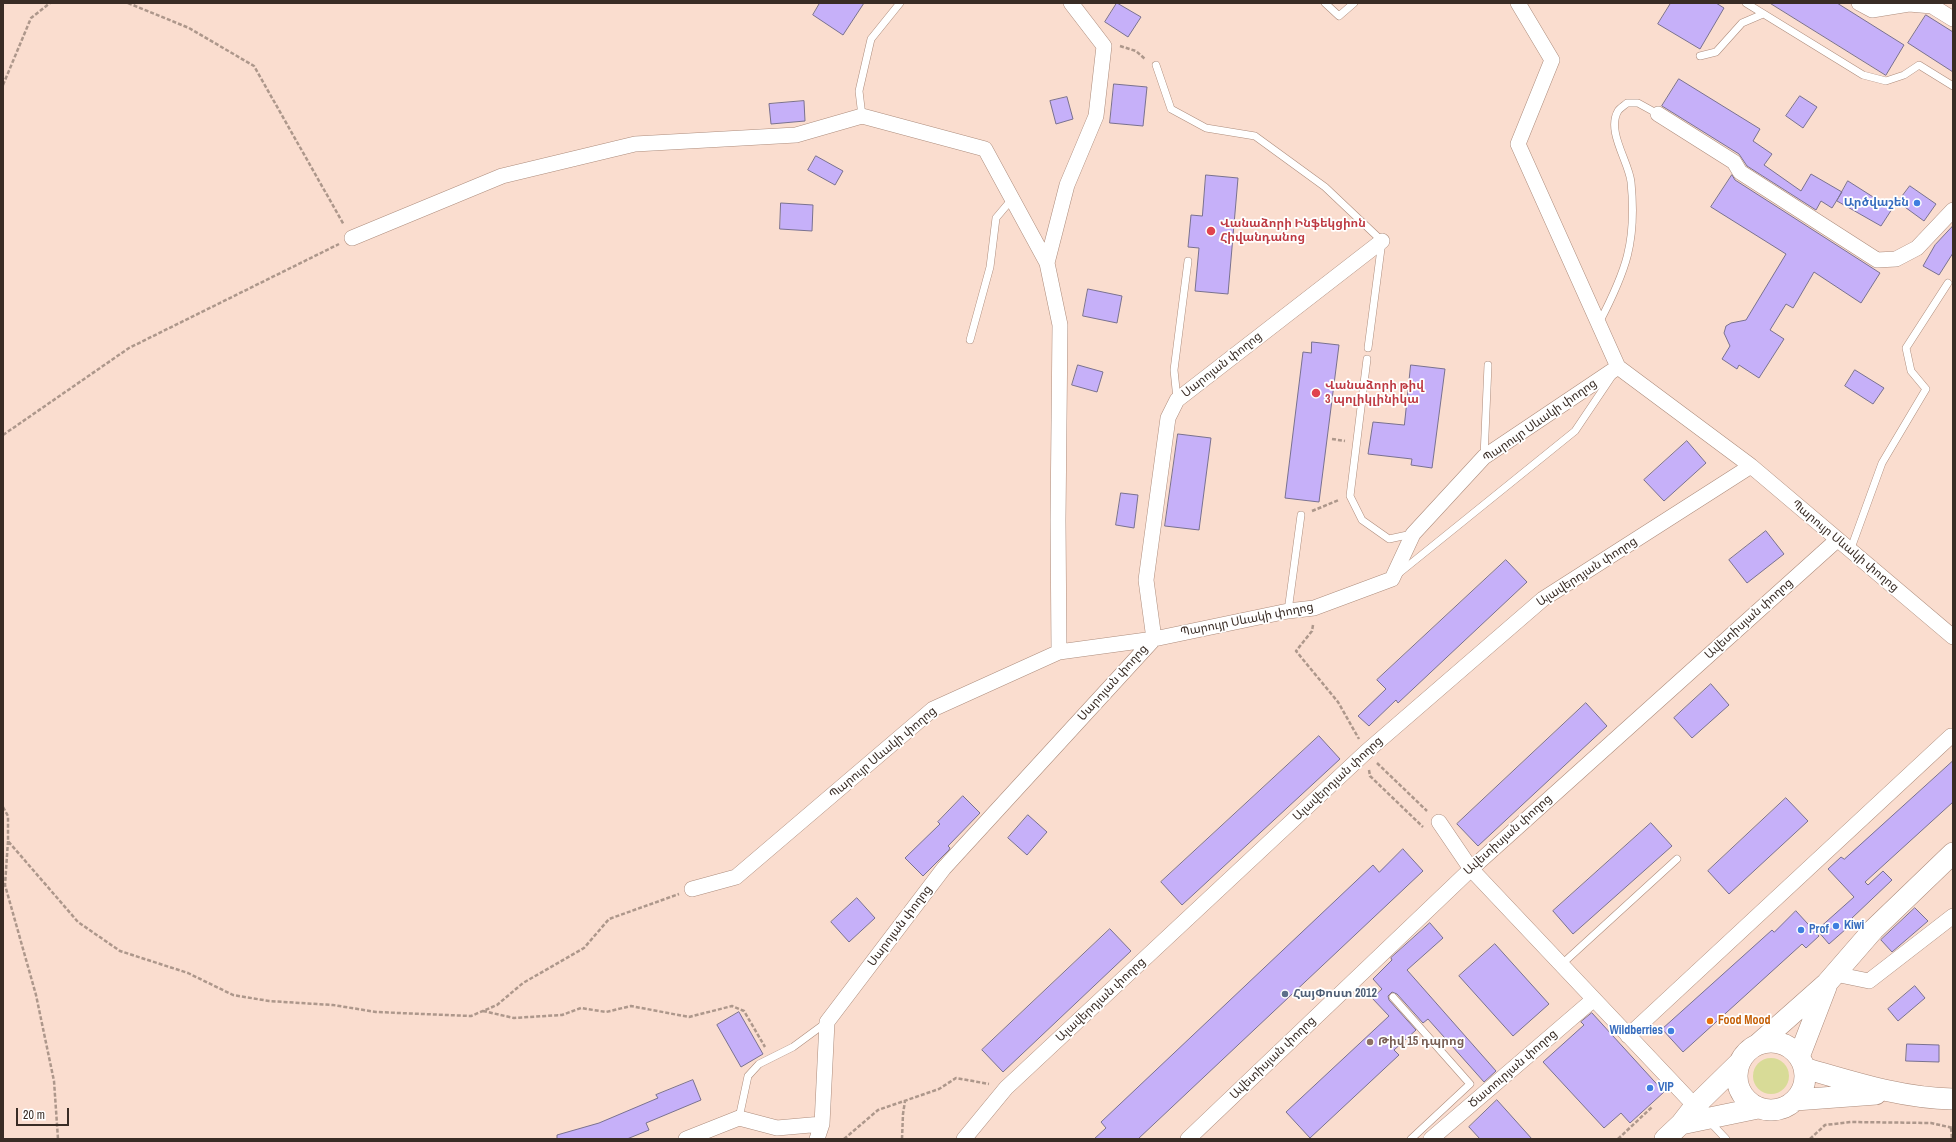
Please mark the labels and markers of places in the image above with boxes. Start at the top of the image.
place label: Արծվաշեն [1844,196,1909,210]
marker: Արծվաշեն [1912,198,1922,208]
place label: Վանաձորի Ինֆեկցիոն Հիվանդանոց [1220,217,1366,245]
marker: Վանաձորի Ինֆեկցիոն Հիվանդանոց [1205,225,1217,237]
place label: Վանաձորի թիվ 3 պոլիկլինիկա [1325,379,1424,407]
marker: Վանաձորի թիվ 3 պոլիկլինիկա [1310,387,1322,399]
place label: Kiwi [1844,919,1864,933]
marker: Kiwi [1831,921,1841,931]
place label: Prof [1809,923,1829,937]
marker: Prof [1796,925,1806,935]
place label: ՀայՓոստ 2012 [1293,987,1377,1001]
marker: ՀայՓոստ 2012 [1280,989,1290,999]
place label: Food Mood [1718,1014,1771,1028]
marker: Food Mood [1705,1016,1715,1026]
place label: Wildberries [1609,1024,1663,1038]
marker: Wildberries [1666,1026,1676,1036]
place label: Թիվ 15 դպրոց [1378,1035,1464,1049]
marker: Թիվ 15 դպրոց [1365,1037,1375,1047]
place label: VIP [1658,1081,1674,1095]
marker: VIP [1645,1083,1655,1093]

